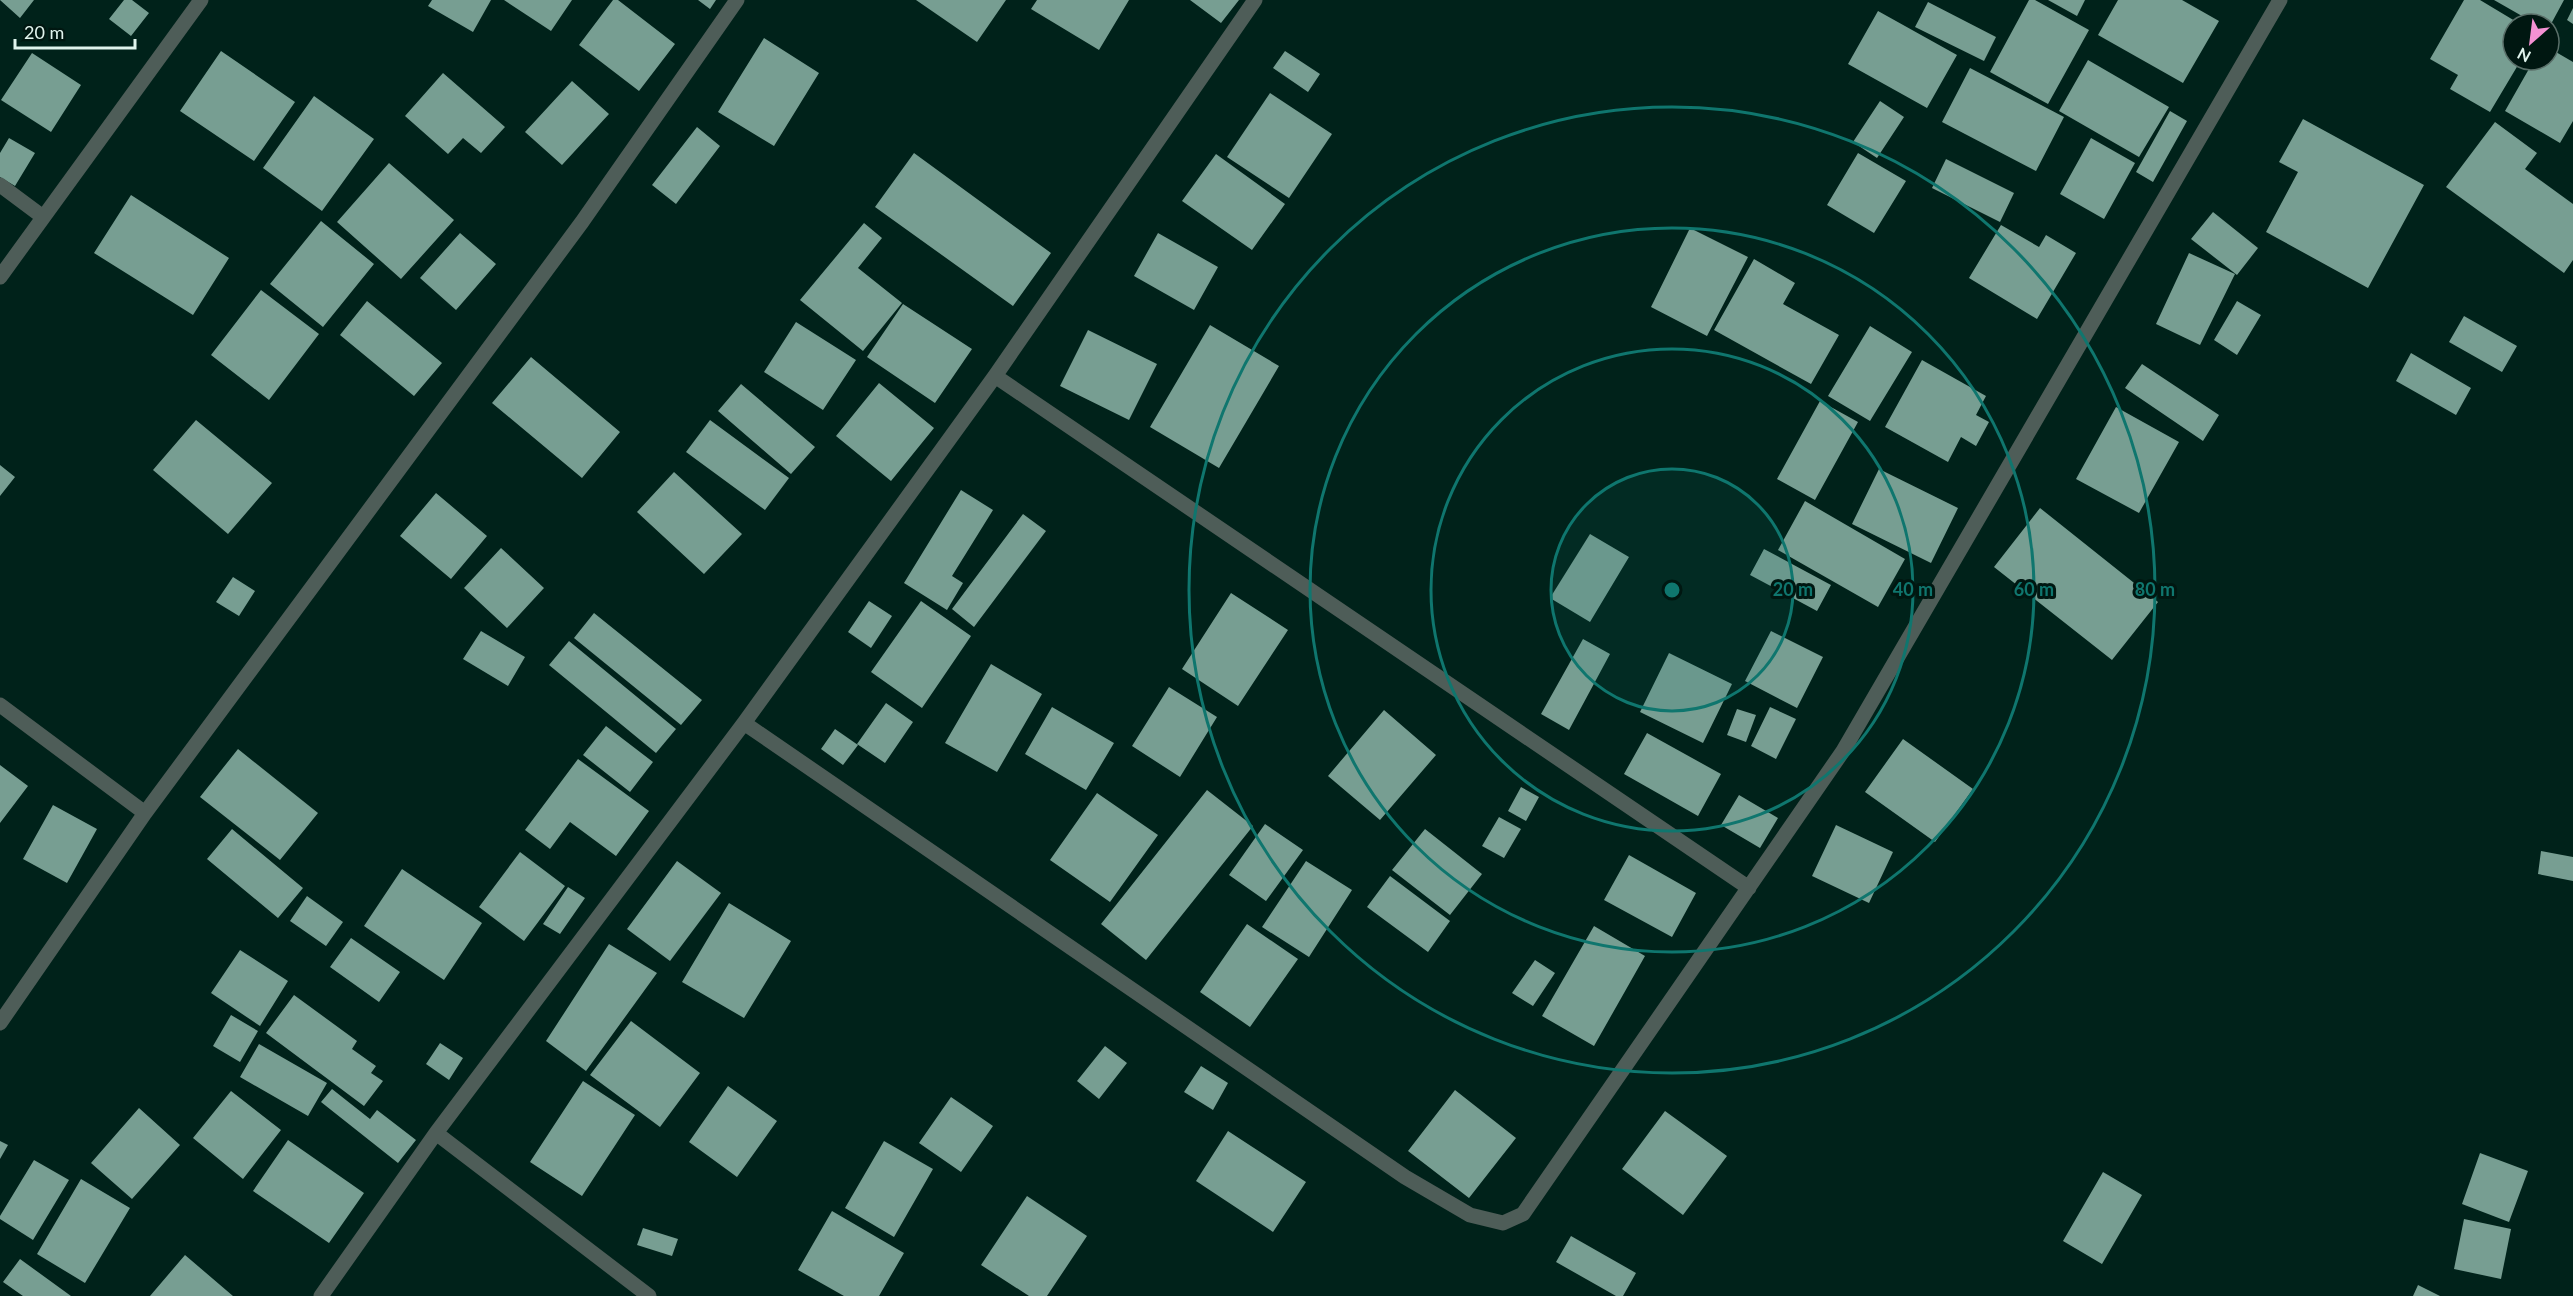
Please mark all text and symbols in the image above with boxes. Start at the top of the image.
scale bar [15,12,135,50]
north arrow [2501,12,2561,72]
text: 20 m [24,21,64,43]
text: N [2514,44,2534,67]
text: 20 m [1773,578,1813,600]
text: 40 m [1893,578,1933,600]
text: 60 m [2014,578,2054,600]
text: 80 m [2135,578,2175,600]
centre of rings [1662,580,1682,600]

